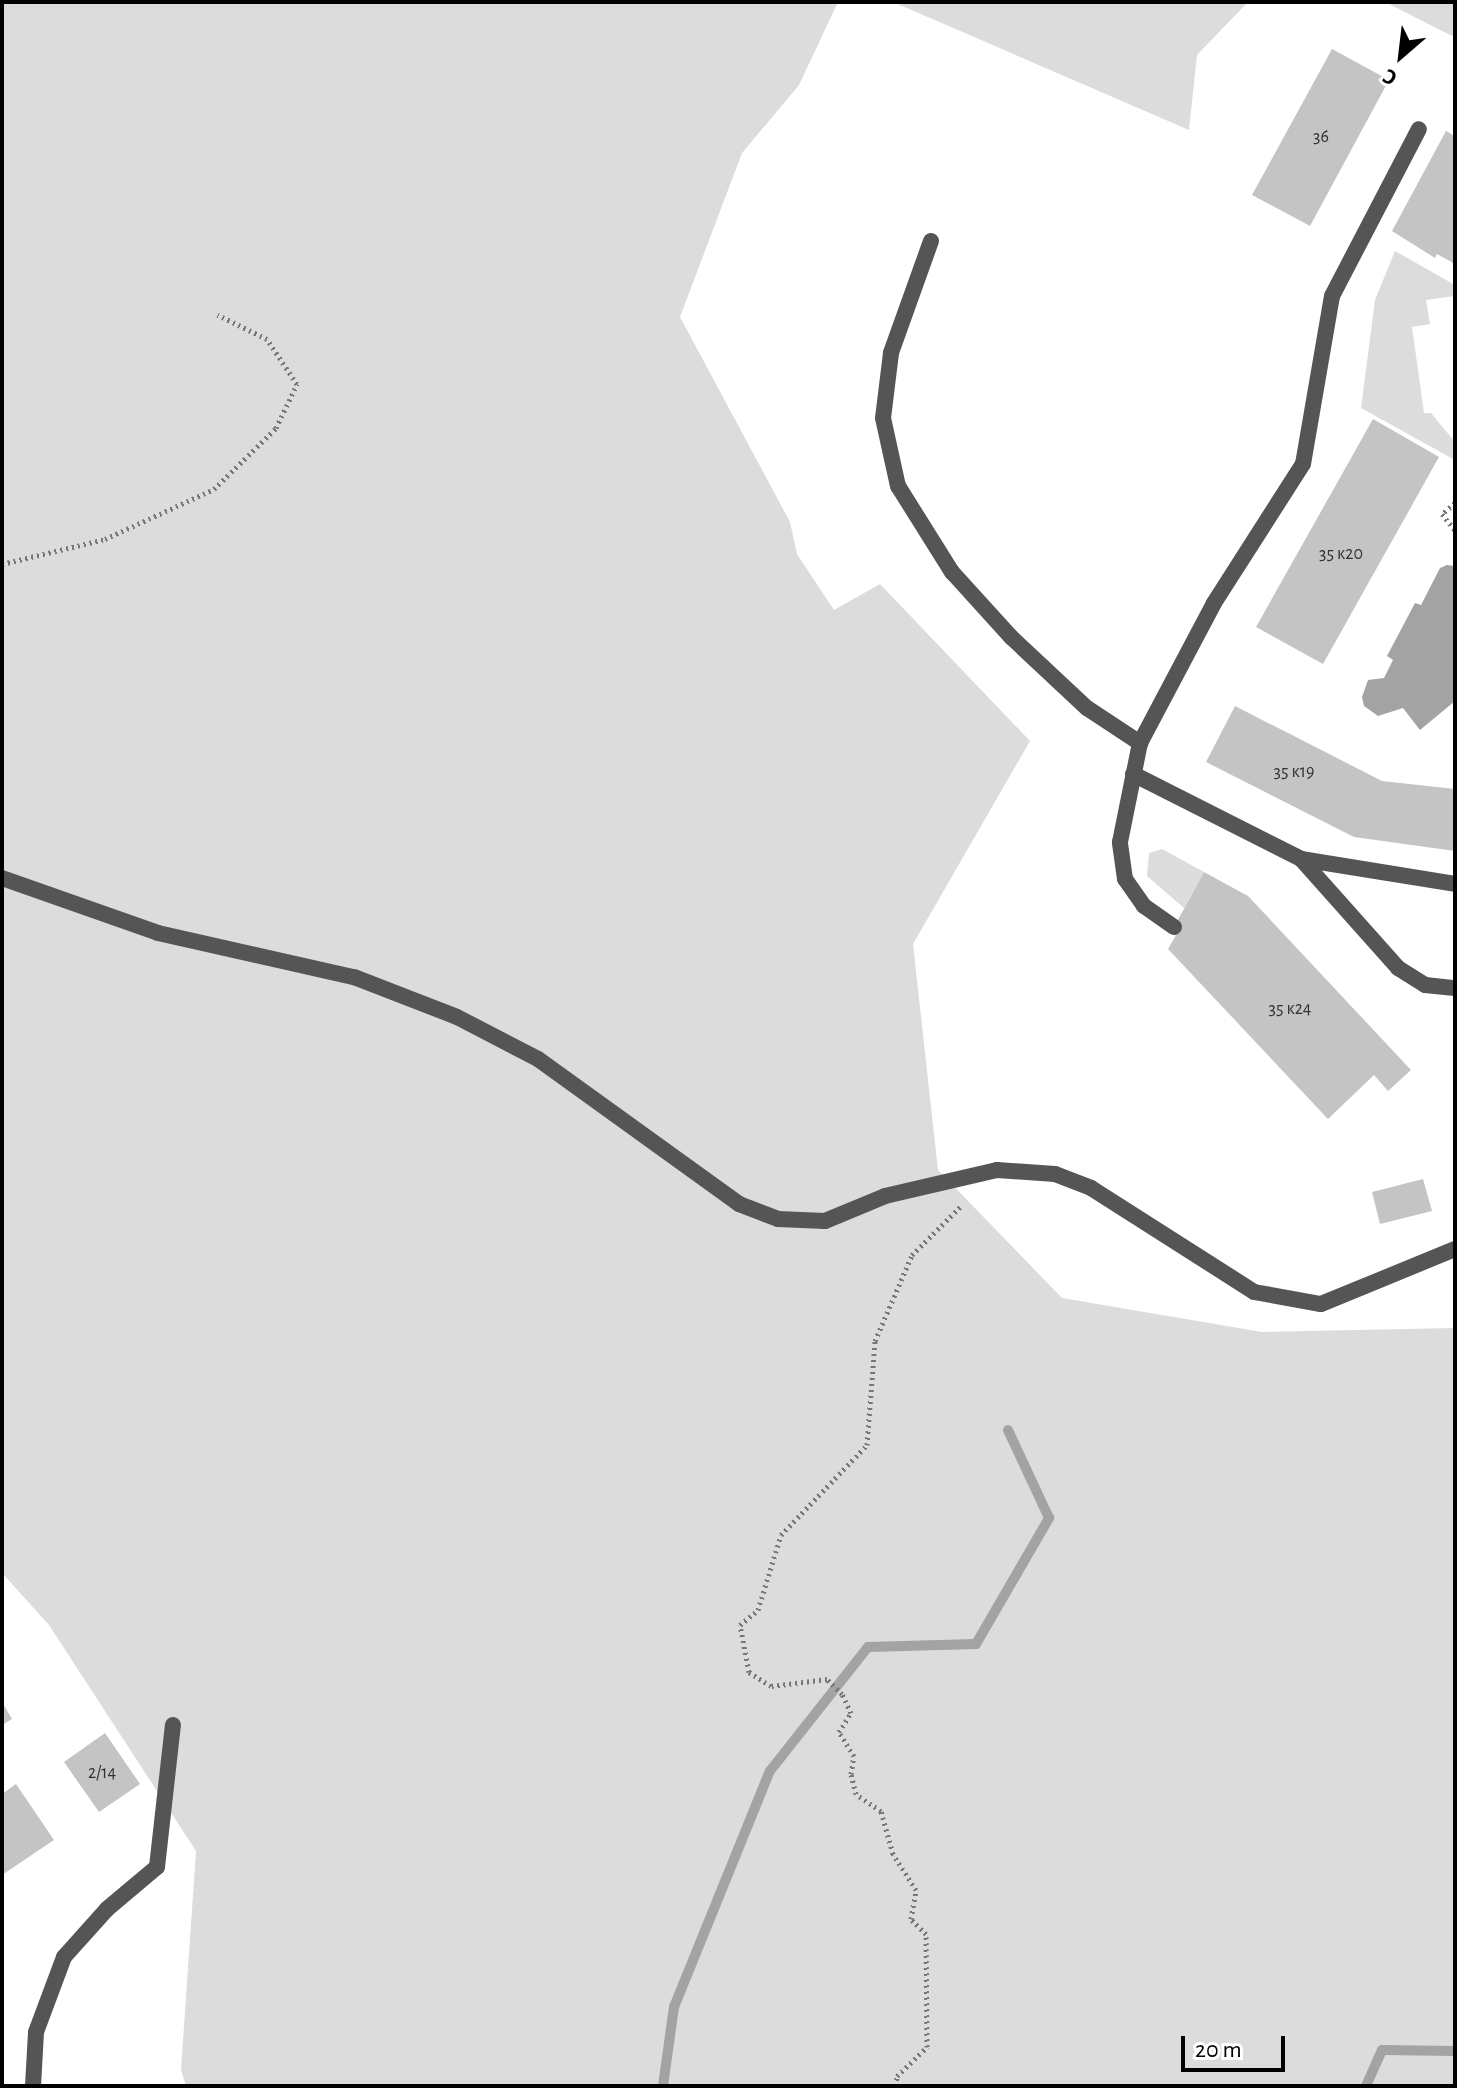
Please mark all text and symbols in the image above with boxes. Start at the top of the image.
north arrow [1361,16,1441,96]
text: С [1379,65,1400,90]
house number: 36 [1313,126,1329,148]
house number: 35 к20 [1319,543,1363,565]
house number: 35 к19 [1274,761,1314,783]
house number: 35 к24 [1268,998,1312,1020]
house number: 2/14 [88,1762,116,1784]
scale bar [1185,2020,1289,2070]
text: 20 m [1195,2038,1242,2062]

